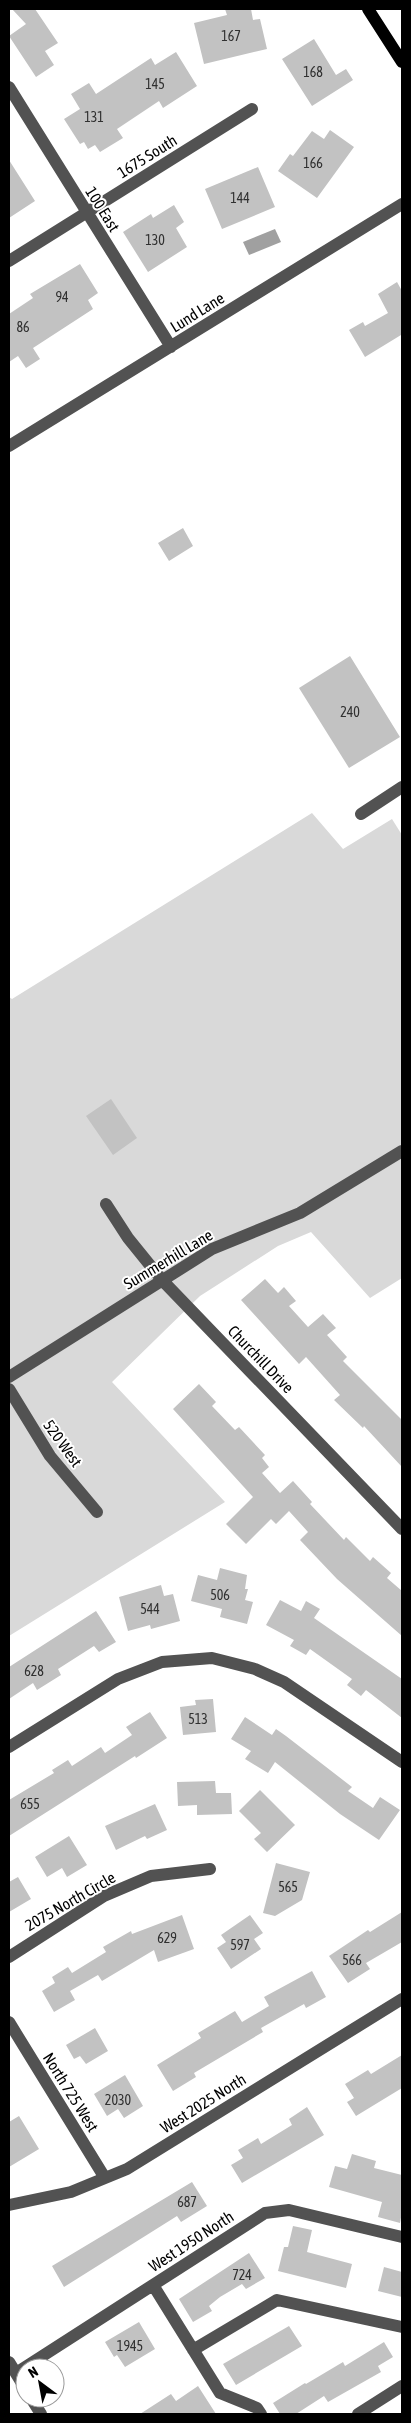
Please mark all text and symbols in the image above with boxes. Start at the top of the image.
house number: 167 [221,28,241,44]
house number: 168 [303,64,323,80]
house number: 145 [145,76,165,92]
house number: 131 [84,109,104,125]
street label: 1675 South [114,131,180,181]
house number: 166 [303,155,323,171]
street label: 100 East [82,183,124,235]
house number: 144 [230,190,250,206]
house number: 130 [145,232,165,248]
street label: Lund Lane [167,288,227,336]
house number: 94 [55,289,69,305]
house number: 86 [16,319,30,335]
house number: 240 [340,704,360,720]
street label: Summerhill Lane [120,1225,216,1293]
street label: Churchill Drive [224,1322,298,1396]
street label: 520 West [40,1416,86,1470]
house number: 506 [210,1587,230,1603]
house number: 544 [140,1601,160,1617]
house number: 628 [24,1663,44,1679]
house number: 513 [188,1711,208,1727]
house number: 655 [20,1796,40,1812]
street label: 2075 North Circle [22,1868,118,1934]
house number: 565 [278,1879,298,1895]
house number: 629 [157,1930,177,1946]
house number: 597 [230,1937,250,1953]
house number: 566 [342,1952,362,1968]
street label: North 725 West [40,2049,103,2135]
street label: West 2025 North [157,2070,249,2136]
house number: 2030 [105,2092,132,2108]
house number: 687 [177,2194,197,2210]
street label: West 1950 North [145,2207,237,2275]
house number: 724 [232,2267,252,2283]
house number: 1945 [117,2338,143,2354]
north arrow [15,2358,65,2408]
text: N [25,2363,41,2381]

